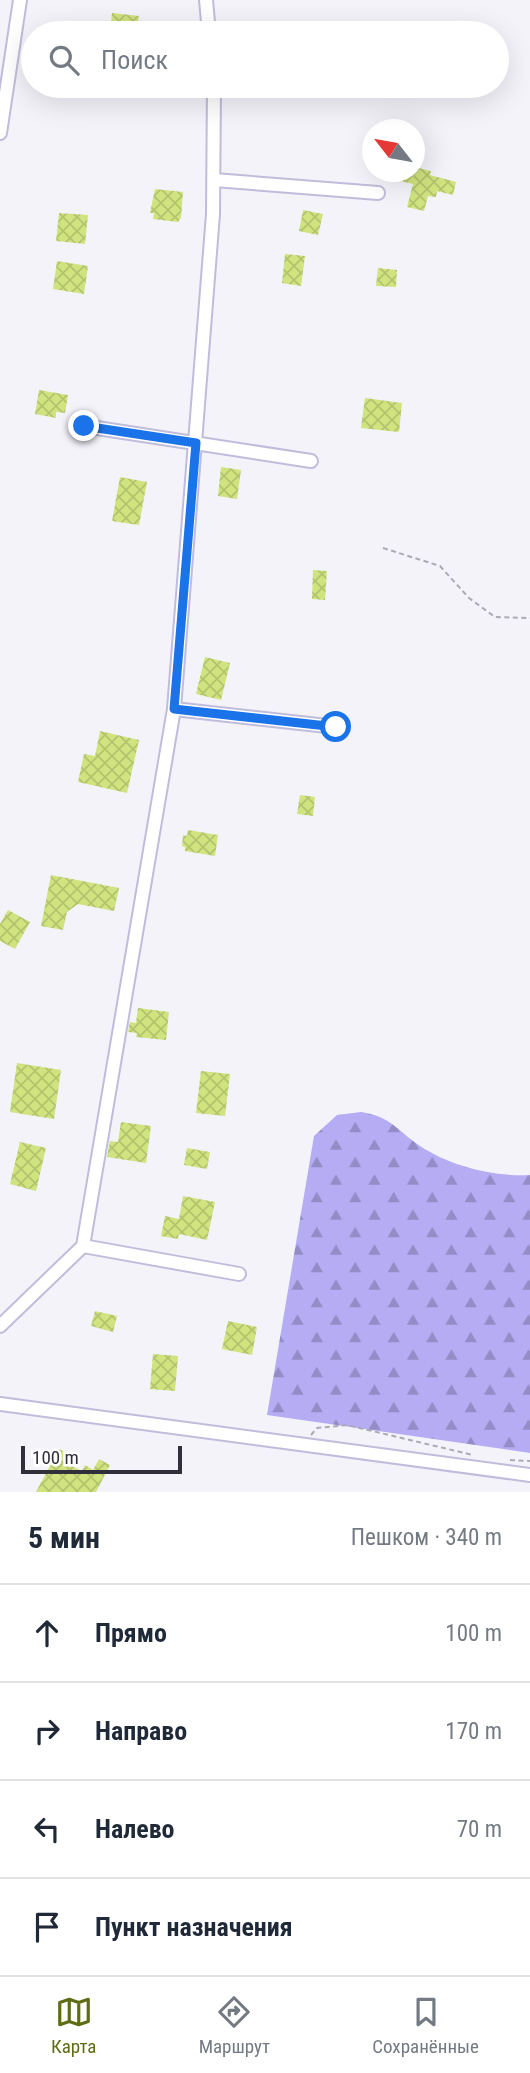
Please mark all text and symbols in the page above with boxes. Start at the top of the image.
search box [21,21,509,98]
icon: search [45,41,83,79]
text: Поиск [101,45,168,75]
north arrow [362,119,425,182]
route end [68,410,99,441]
route start [320,711,351,742]
scale bar [21,1443,182,1475]
text: 100 m [32,1446,79,1469]
text: 5 мин [28,1520,100,1555]
text: Пешком · 340 m [351,1524,502,1551]
icon: ahead [28,1614,66,1652]
text: Прямо [95,1618,167,1648]
text: 100 m [445,1620,502,1647]
icon: right [28,1712,66,1750]
text: Направо [95,1716,187,1746]
text: 170 m [445,1718,502,1745]
icon: left [28,1810,66,1848]
text: Налево [95,1814,175,1844]
text: 70 m [457,1816,502,1843]
icon: arrive [28,1908,66,1946]
text: Пункт назначения [95,1912,293,1942]
tab: Карта [51,1993,96,2058]
tab: Маршрут [199,1993,270,2058]
tab: Сохранённые [372,1993,479,2058]

